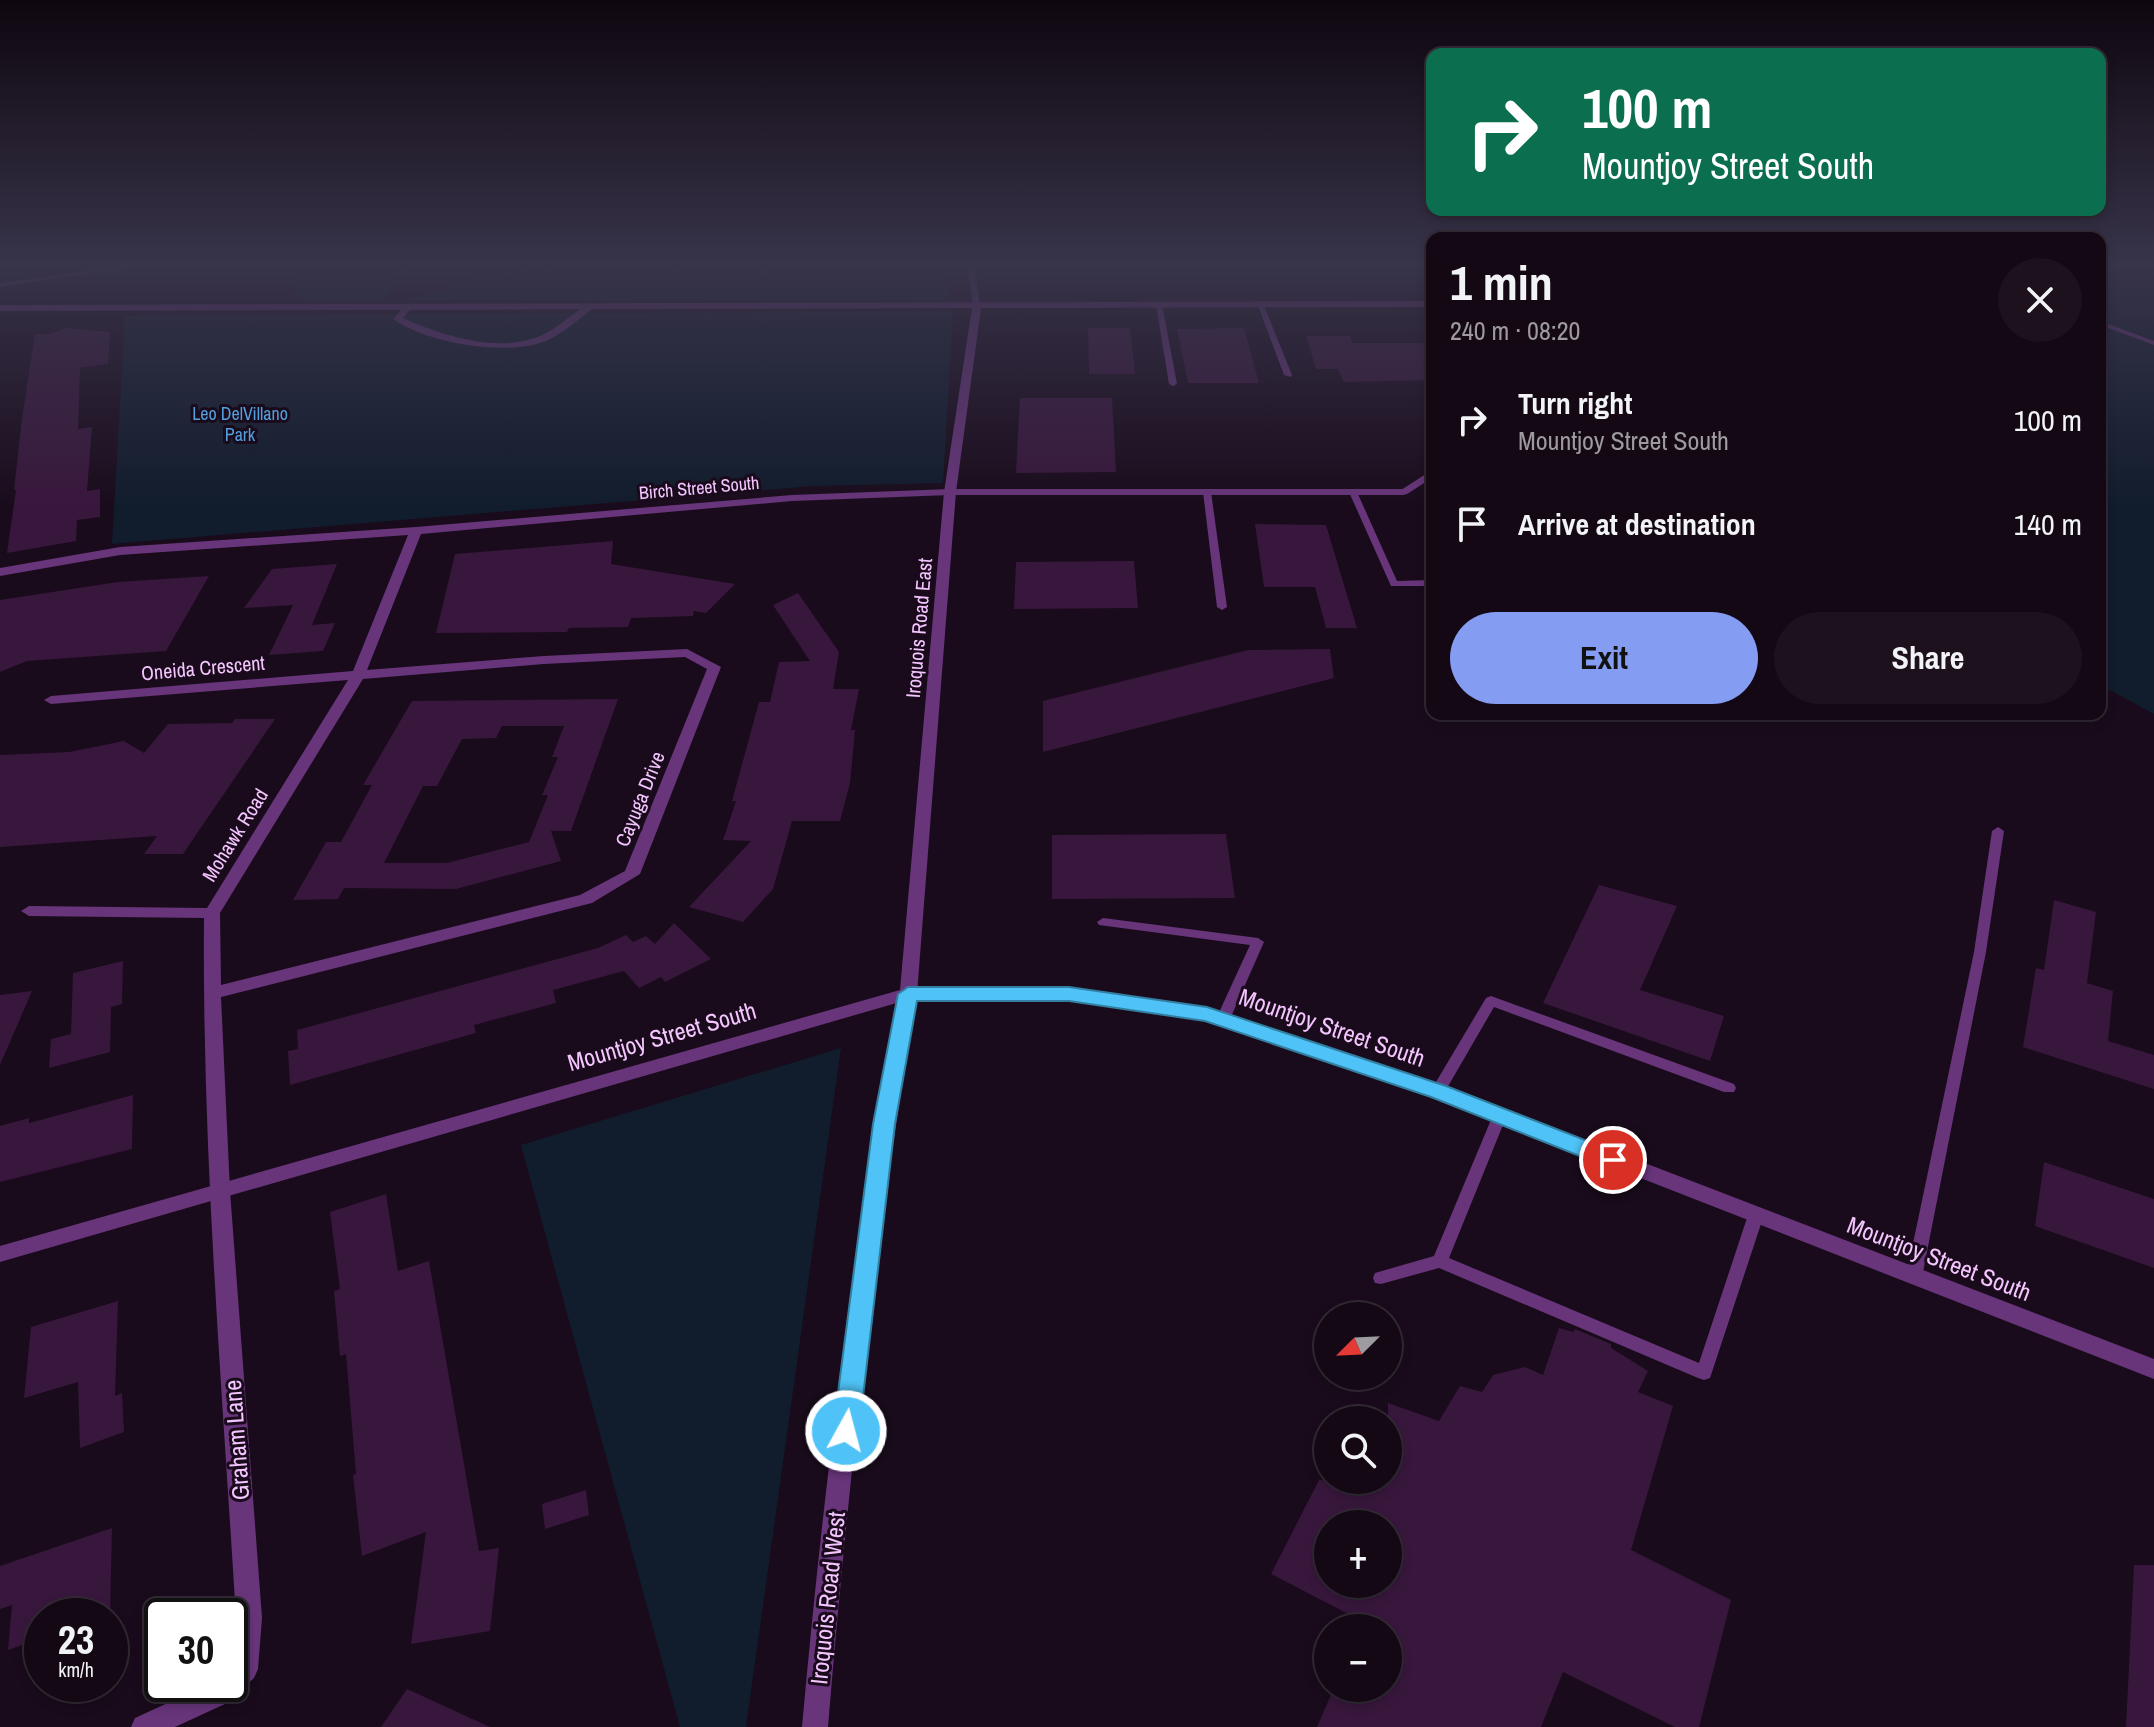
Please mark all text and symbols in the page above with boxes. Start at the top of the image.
text: 100 m [1582,70,1712,145]
icon: right [1450,80,1554,184]
text: Mountjoy Street South [1582,142,1874,190]
text: 1 min [1450,250,1553,315]
button: close [1998,258,2082,342]
text: 240 m · 08:20 [1450,313,1580,348]
text: Turn right [1518,383,1632,423]
icon: right [1450,398,1494,442]
text: 100 m [2014,400,2082,440]
park label: Leo DelVillano Park [192,401,288,447]
text: Mountjoy Street South [1518,423,1729,458]
street label: Birch Street South [638,470,760,505]
icon: arrive [1450,502,1494,546]
text: Arrive at destination [1518,504,1756,544]
text: 140 m [2014,504,2082,544]
street label: Iroquois Road East [899,556,938,699]
button: Exit [1450,612,1758,704]
button: Share [1774,612,2082,704]
street label: Oneida Crescent [140,649,266,686]
street label: Cayuga Drive [608,747,671,850]
street label: Mohawk Road [195,783,274,886]
street label: Mountjoy Street South [1235,980,1430,1074]
street label: Mountjoy Street South [564,994,760,1078]
pin [1579,1126,1647,1194]
icon: arrive [1591,1138,1635,1182]
street label: Mountjoy Street South [1843,1208,2036,1308]
north arrow [1314,1302,1402,1390]
map controls [1314,1302,1402,1702]
street label: Graham Lane [216,1379,256,1501]
position arrow [804,1389,888,1473]
button: search [1314,1406,1402,1494]
street label: Iroquois Road West [802,1509,852,1686]
button: + [1314,1510,1402,1598]
speed limit sign: 30 [144,1598,248,1702]
text: 23 [58,1613,94,1666]
button: − [1314,1614,1402,1702]
text: km/h [58,1656,94,1683]

